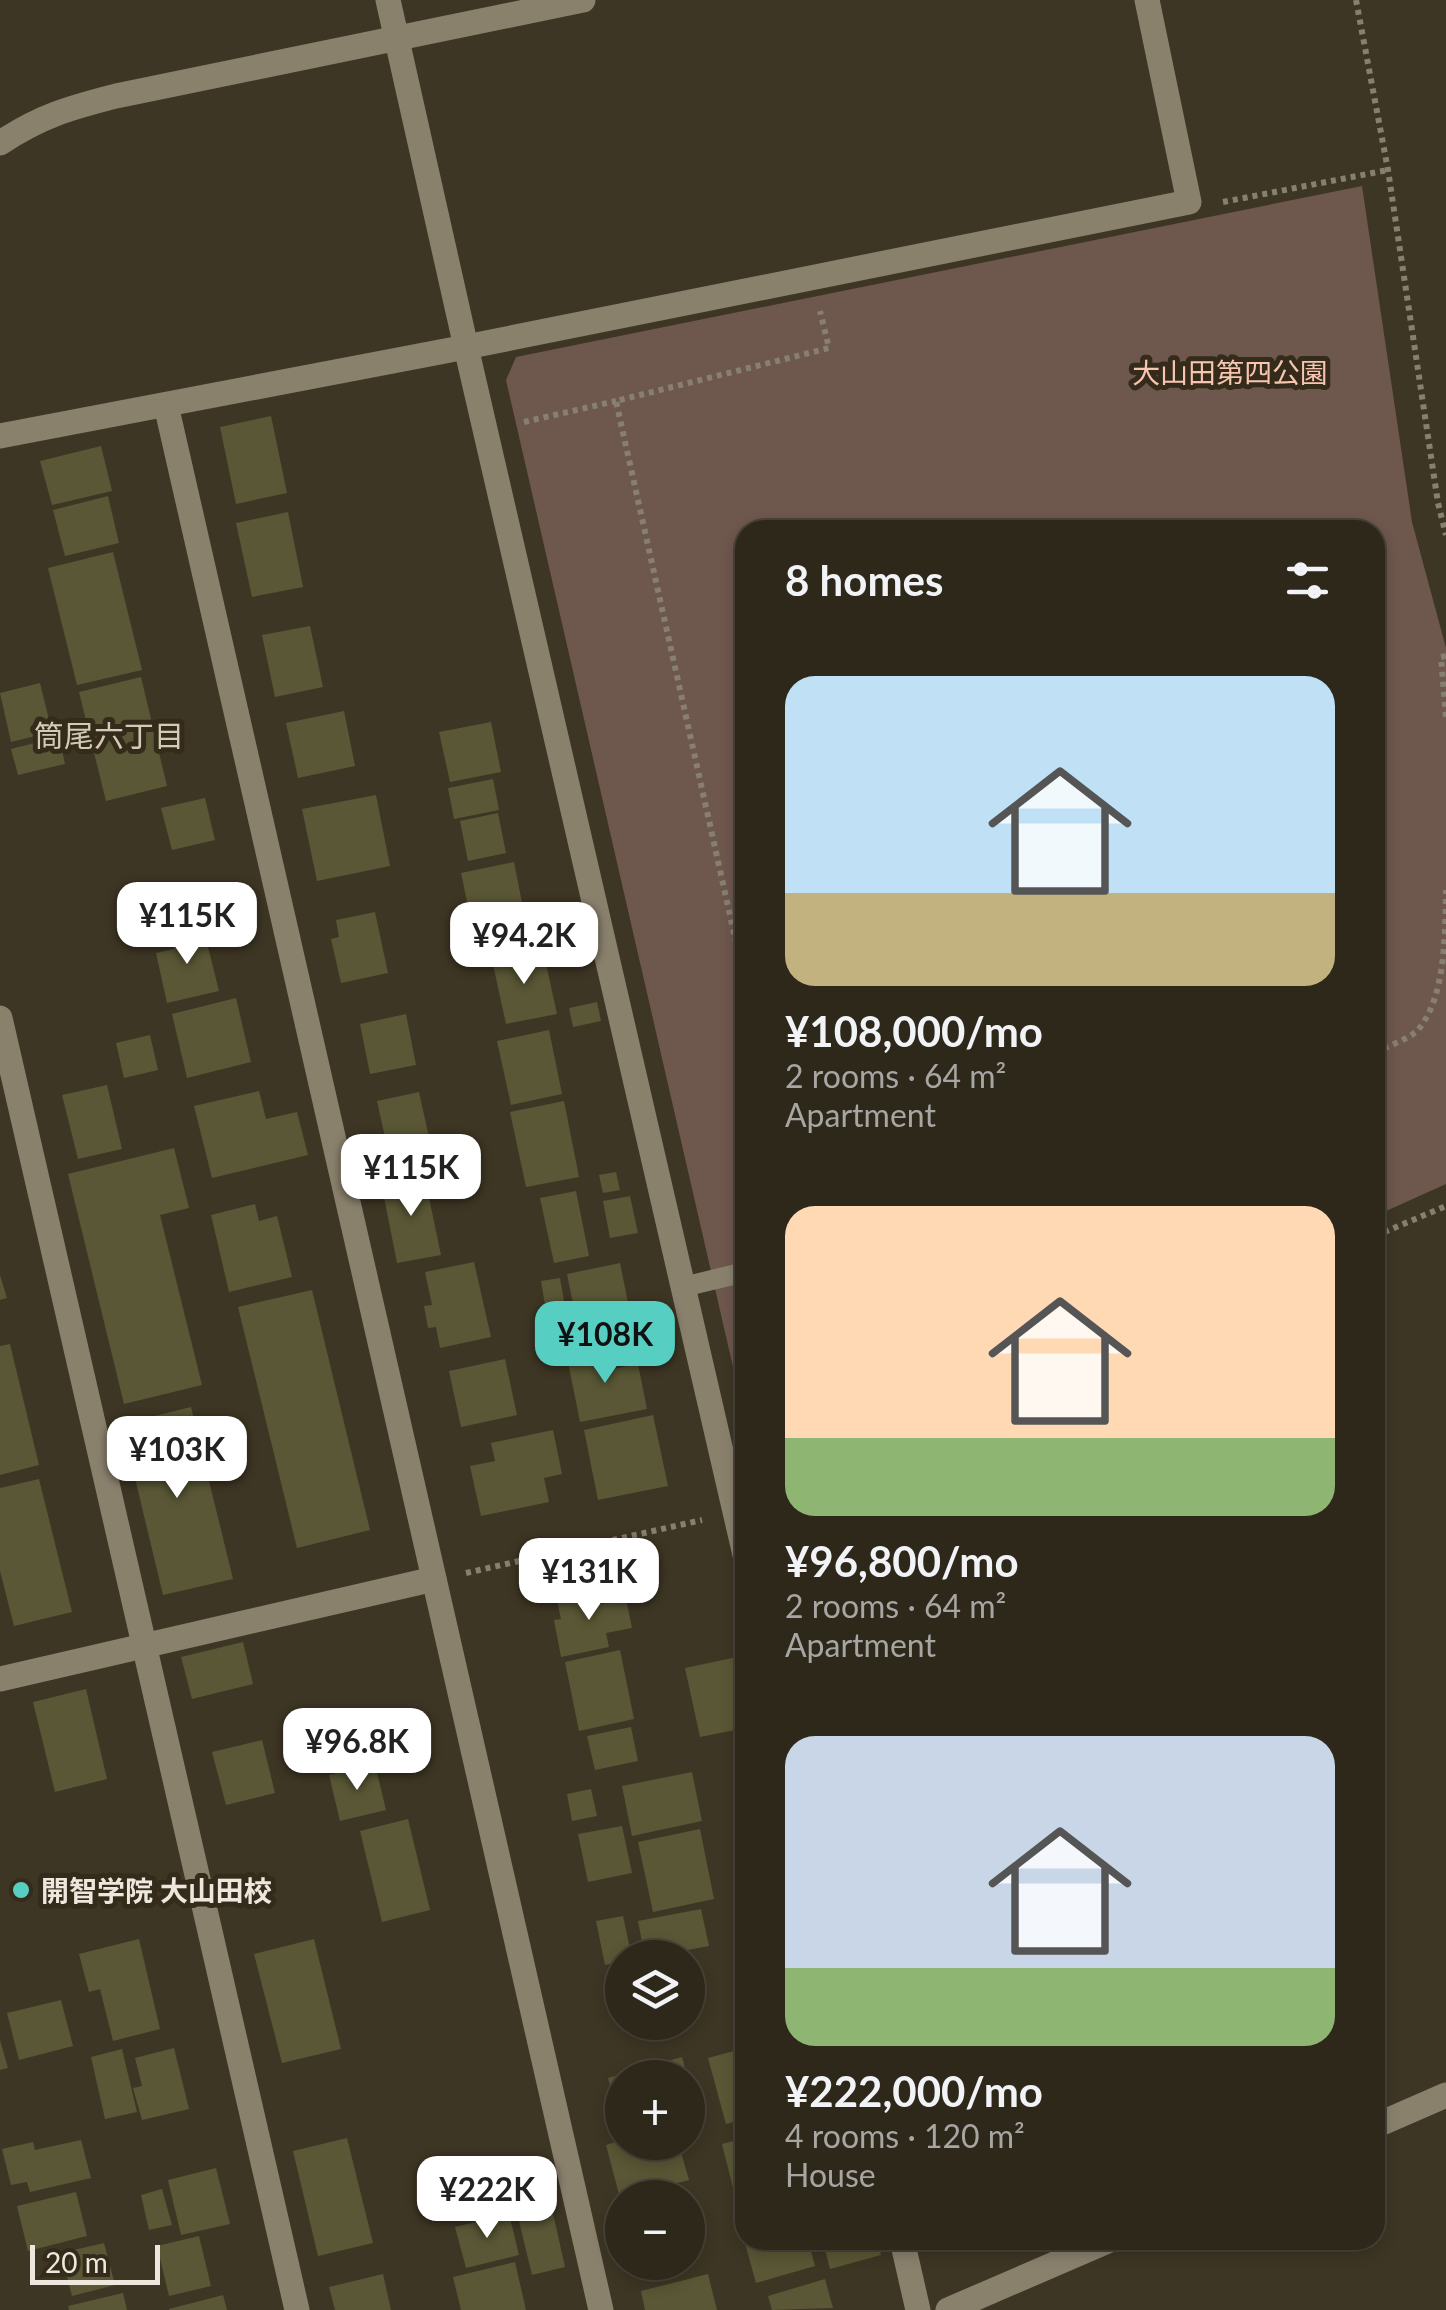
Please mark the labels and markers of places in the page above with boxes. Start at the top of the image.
pin: ¥115K [117,882,257,967]
pin: ¥94.2K [443,902,605,987]
pin: ¥115K [341,1134,481,1219]
pin: ¥108K [535,1301,675,1386]
pin: ¥103K [107,1416,247,1501]
pin: ¥131K [519,1538,659,1623]
pin: ¥96.8K [276,1708,438,1793]
place label: 開智学院 大山田校 [41,1873,272,1907]
marker: 開智学院 大山田校 [10,1879,32,1901]
pin: ¥222K [417,2156,557,2241]

